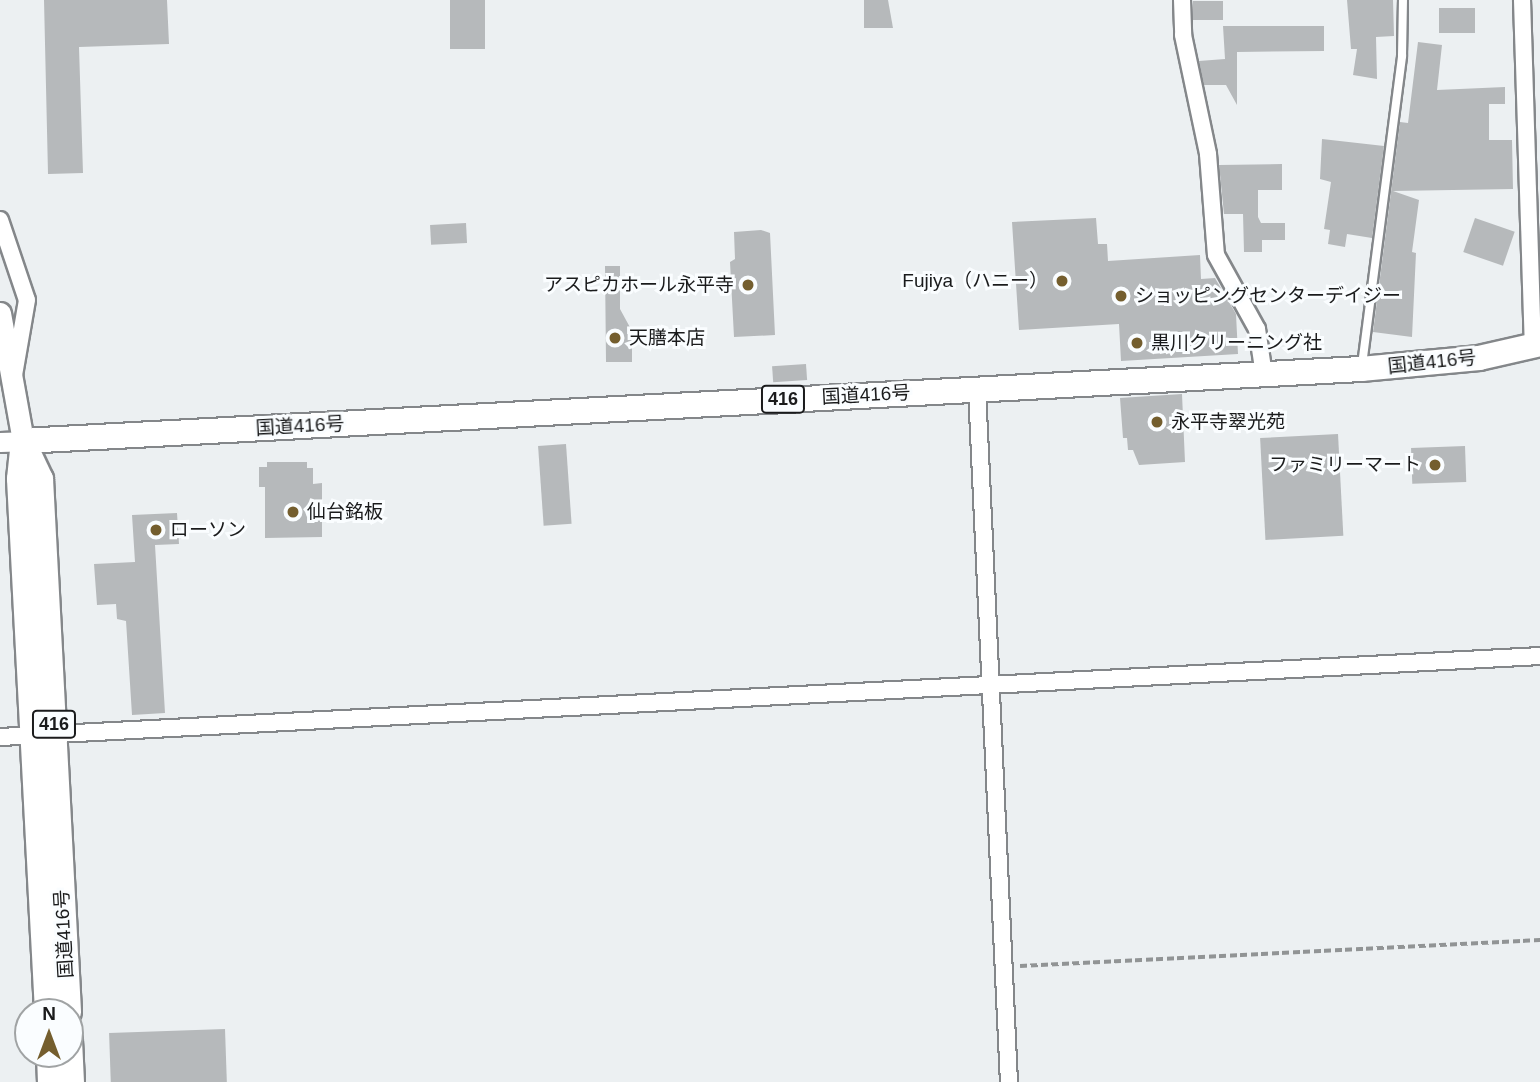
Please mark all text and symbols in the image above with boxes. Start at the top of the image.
place label: Fujiya（ハニー） [902,270,1048,292]
marker: Fujiya（ハニー） [1054,273,1070,289]
place label: アスピカホール永平寺 [544,274,734,296]
marker: アスピカホール永平寺 [740,277,756,293]
place label: ショッピングセンターデイジー [1135,285,1401,307]
marker: ショッピングセンターデイジー [1113,288,1129,304]
place label: 天膳本店 [629,327,705,349]
marker: 天膳本店 [607,330,623,346]
place label: 黒川クリーニング社 [1151,332,1322,354]
marker: 黒川クリーニング社 [1129,335,1145,351]
street label: 国道416号 [1387,346,1477,378]
street label: 国道416号 [821,381,911,409]
road number: 416 [760,384,806,414]
place label: 永平寺翠光苑 [1171,411,1285,433]
street label: 国道416号 [255,412,345,440]
marker: 永平寺翠光苑 [1149,414,1165,430]
place label: ファミリーマート [1269,454,1421,476]
marker: ファミリーマート [1427,457,1443,473]
place label: 仙台銘板 [307,501,383,523]
marker: 仙台銘板 [285,504,301,520]
place label: ローソン [170,519,246,541]
marker: ローソン [148,522,164,538]
road number: 416 [31,710,77,738]
street label: 国道416号 [50,889,78,979]
north arrow [14,998,84,1068]
text: N [42,1003,56,1024]

